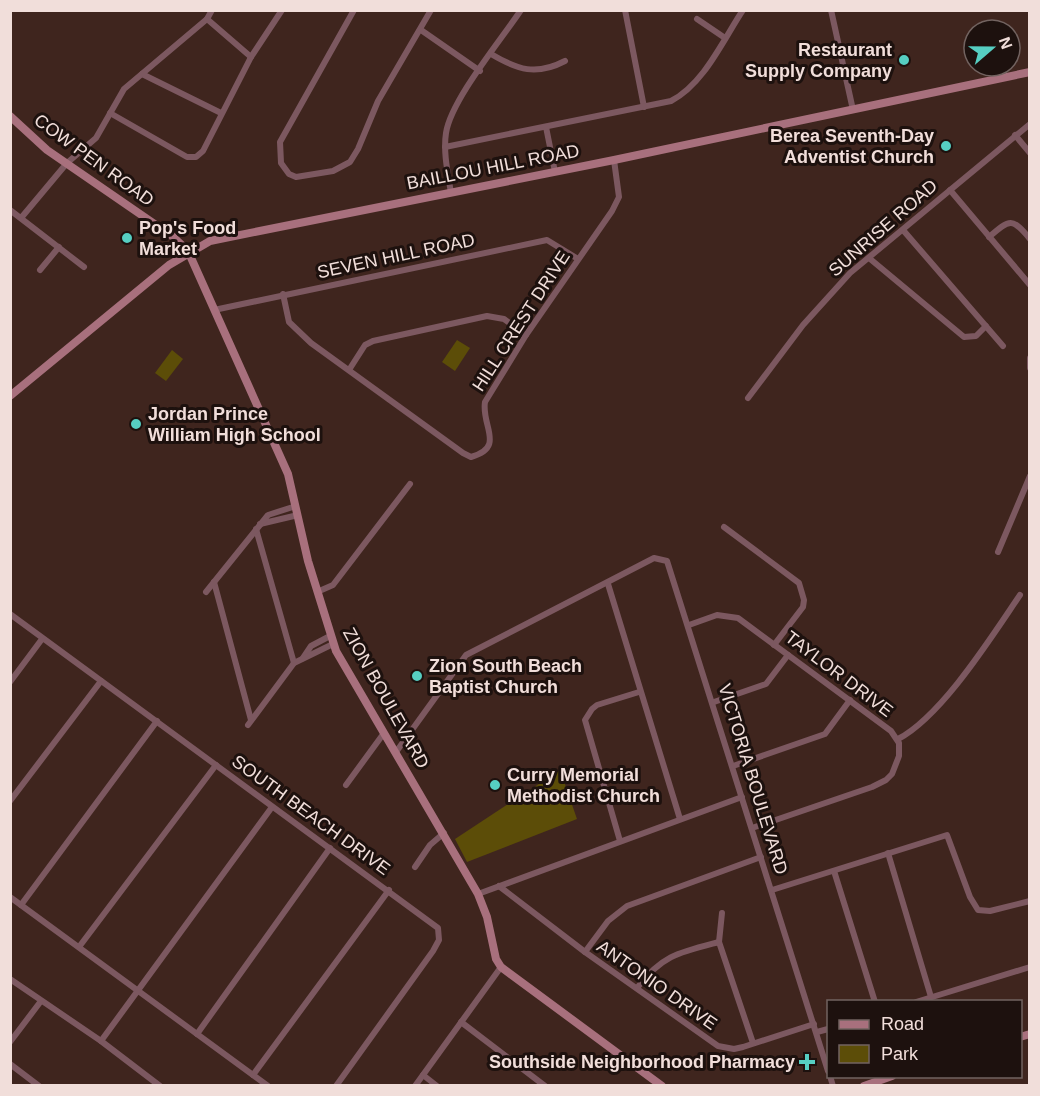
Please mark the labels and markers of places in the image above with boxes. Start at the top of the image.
place label: Restaurant Supply Company [745,40,892,81]
marker: Restaurant Supply Company [897,53,911,67]
place label: Berea Seventh-Day Adventist Church [770,126,934,167]
marker: Berea Seventh-Day Adventist Church [939,139,953,153]
place label: Pop's Food Market [139,218,236,259]
marker: Pop's Food Market [120,231,134,245]
place label: Jordan Prince William High School [148,404,321,445]
marker: Jordan Prince William High School [129,417,143,431]
place label: Zion South Beach Baptist Church [429,656,582,697]
marker: Zion South Beach Baptist Church [410,669,424,683]
place label: Curry Memorial Methodist Church [507,765,660,806]
marker: Curry Memorial Methodist Church [488,778,502,792]
place label: Southside Neighborhood Pharmacy [489,1052,795,1072]
marker: Southside Neighborhood Pharmacy [800,1055,814,1069]

